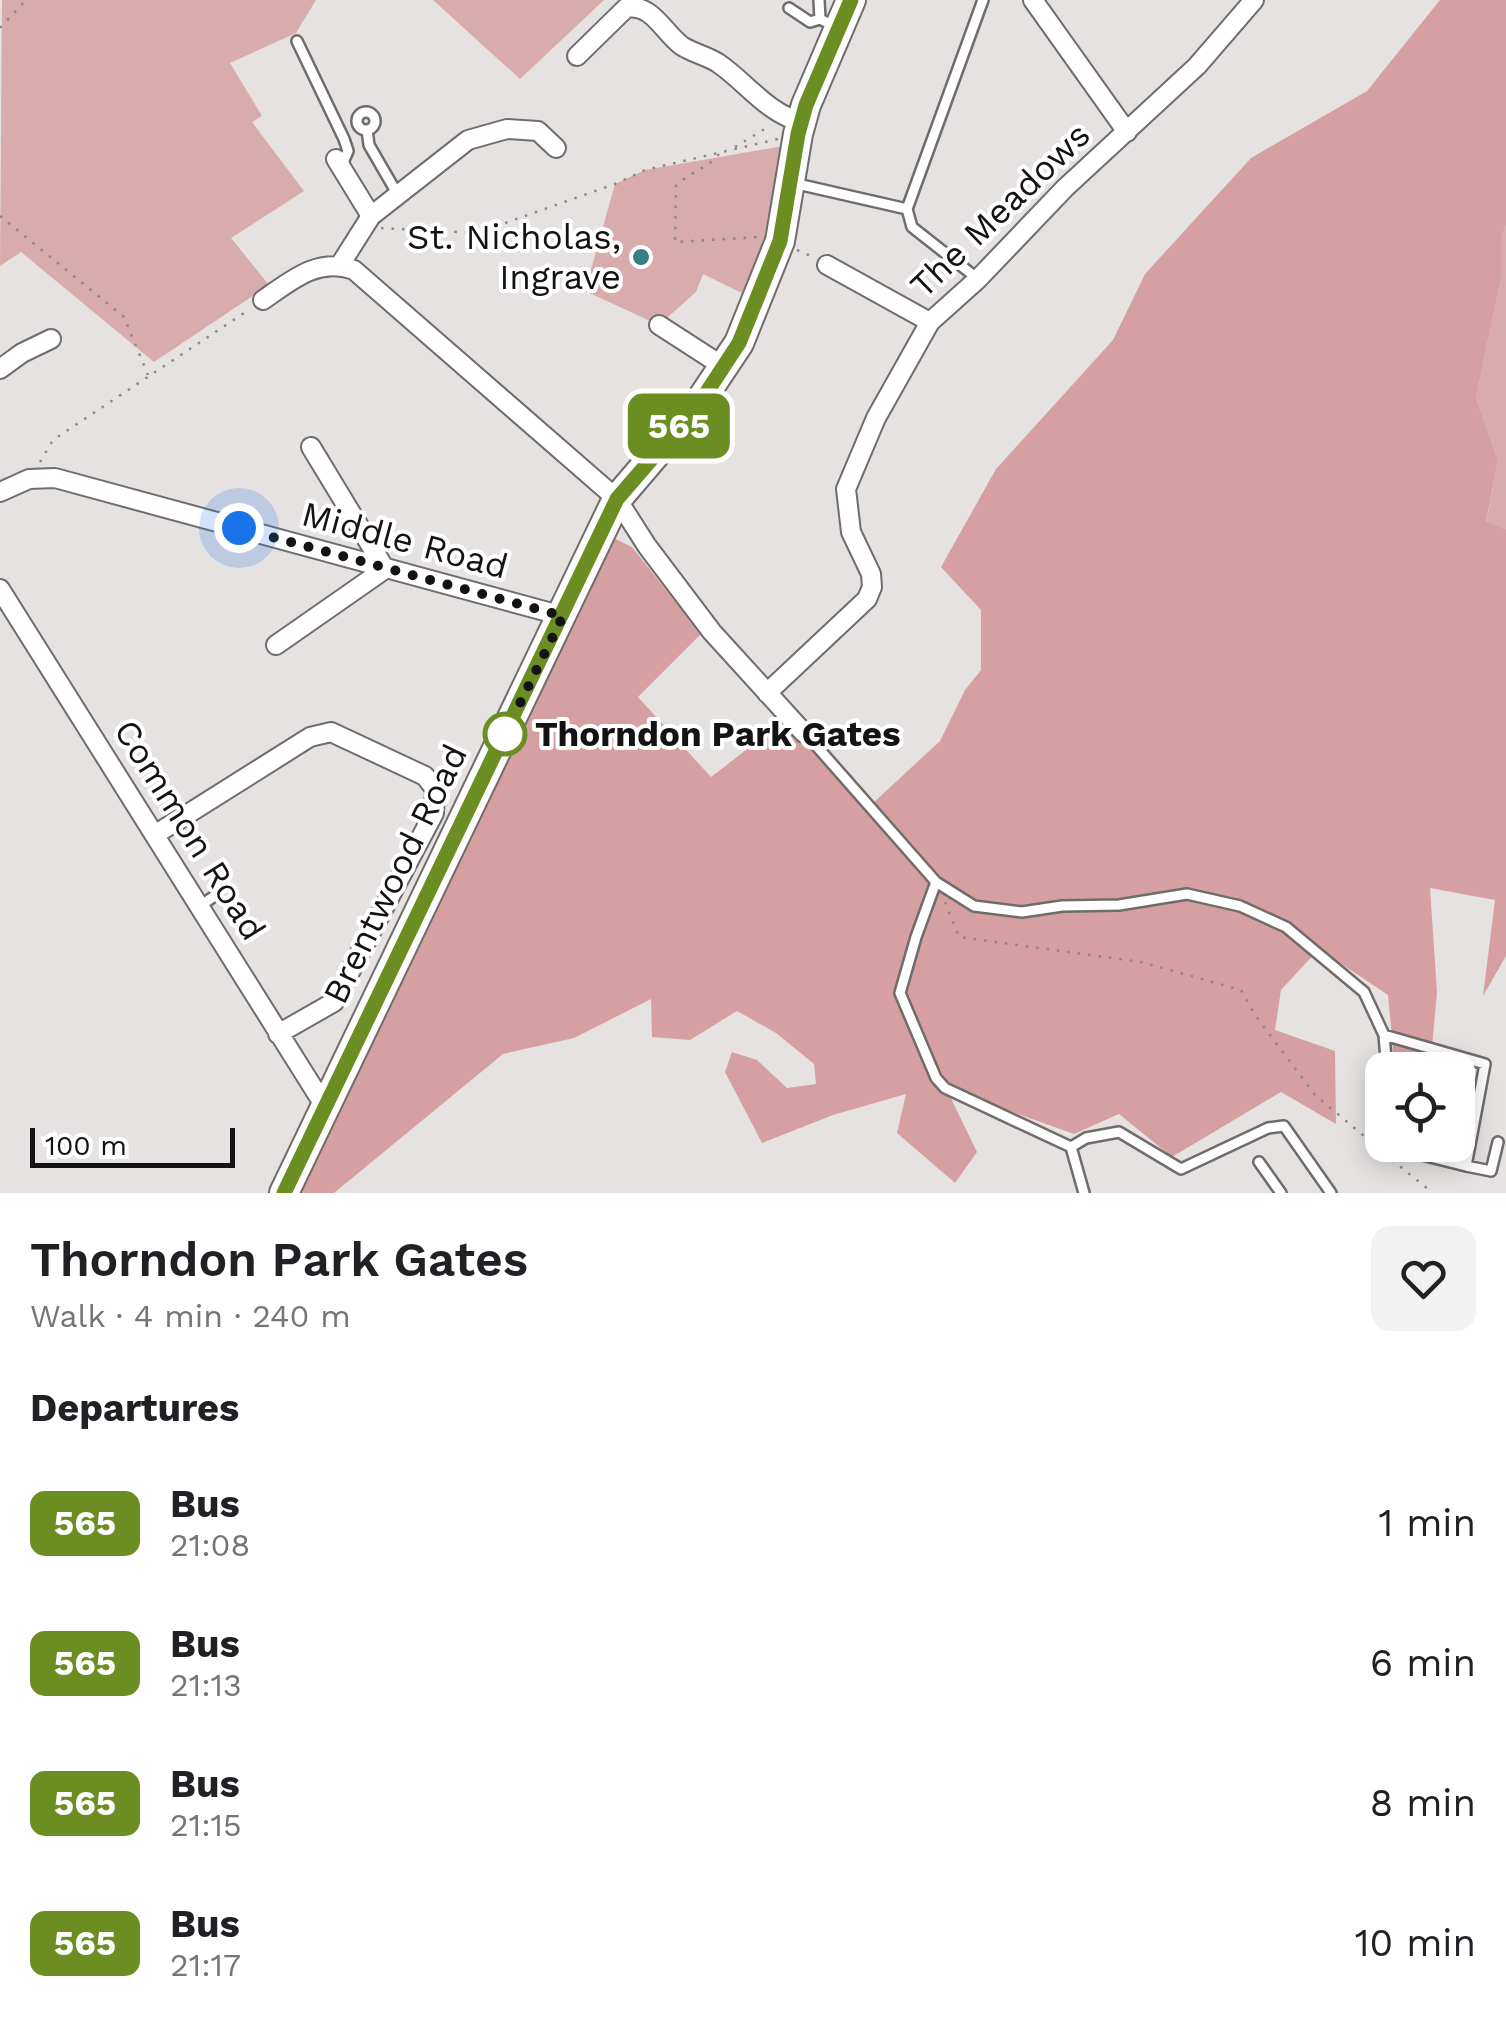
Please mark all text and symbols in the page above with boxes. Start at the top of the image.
street label: The Meadows [901,114,1099,306]
place label: St. Nicholas, Ingrave [407,216,621,298]
marker: St. Nicholas, Ingrave [630,246,652,268]
line badge: 565 [622,394,736,458]
text: 565 [648,405,710,447]
street label: Middle Road [297,492,513,588]
your location [214,503,264,553]
street label: Common Road [105,712,275,948]
marker: Thorndon Park Gates [484,713,526,755]
place label: Thorndon Park Gates [535,713,901,755]
street label: Brentwood Road [314,738,476,1010]
map controls [1365,1052,1475,1162]
button: locate [1365,1052,1475,1162]
scale bar [30,1123,235,1168]
text: 100 m [45,1129,127,1162]
button: heart [1371,1226,1476,1331]
text: Thorndon Park Gates [30,1231,528,1288]
text: Walk · 4 min · 240 m [30,1297,351,1335]
text: Departures [30,1386,239,1430]
text: Bus [170,1482,240,1526]
text: 1 min [1378,1501,1476,1545]
text: 565 [54,1502,116,1544]
text: 21:08 [170,1526,250,1564]
text: Bus [170,1622,240,1666]
text: 6 min [1370,1641,1476,1685]
text: 565 [54,1642,116,1684]
text: 21:13 [170,1666,242,1704]
text: Bus [170,1762,240,1806]
text: 8 min [1370,1781,1476,1825]
text: 565 [54,1782,116,1824]
text: 21:15 [170,1806,242,1844]
text: Bus [170,1902,240,1946]
text: 10 min [1355,1921,1476,1965]
text: 565 [54,1922,116,1964]
text: 21:17 [170,1946,241,1984]

